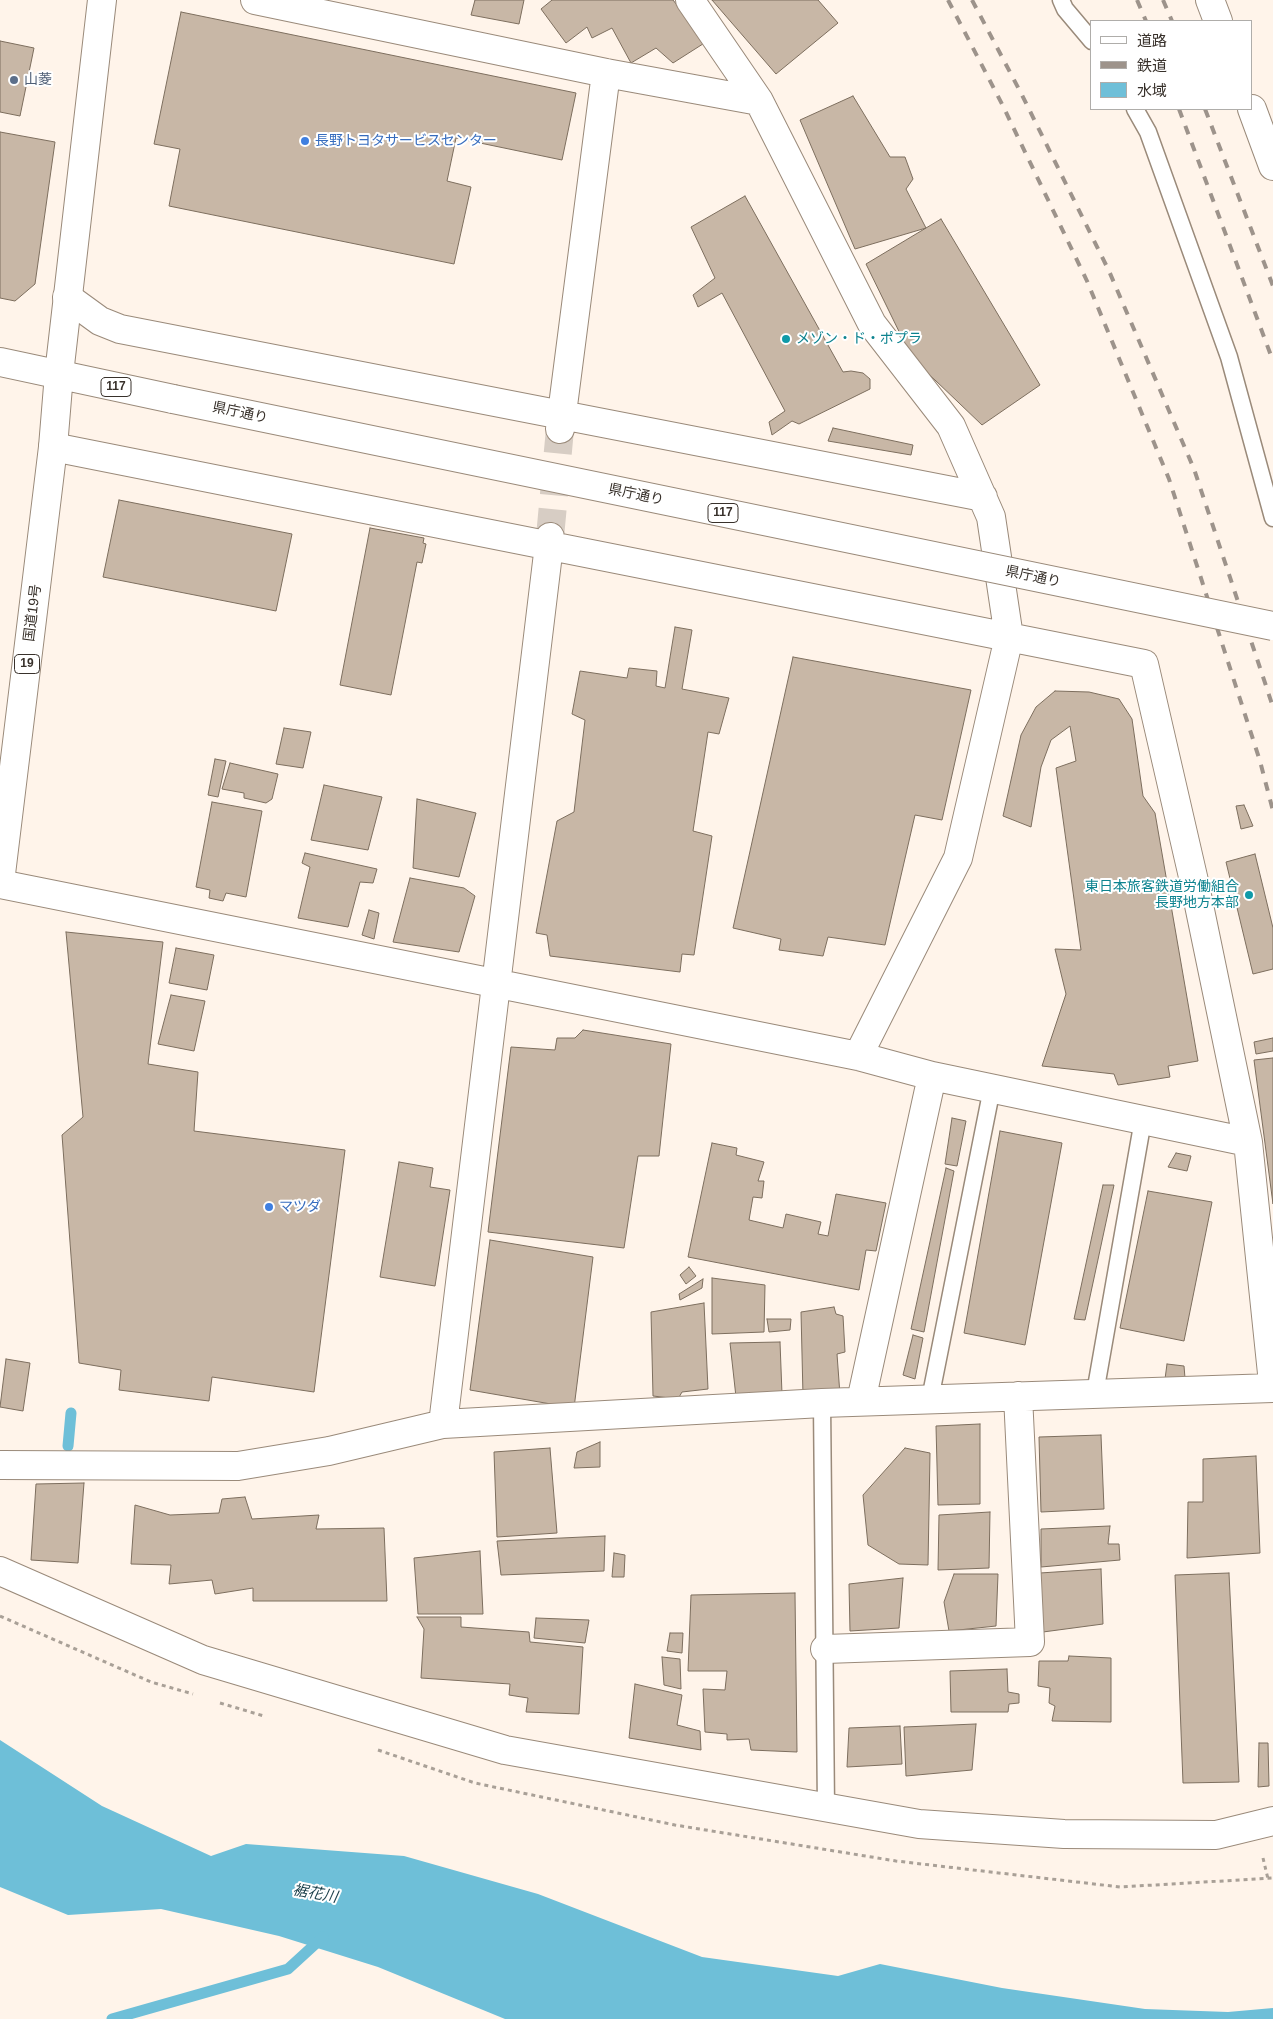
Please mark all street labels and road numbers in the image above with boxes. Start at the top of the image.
road number: 117 [101,378,131,397]
street label: 県庁通り [211,399,269,427]
street label: 県庁通り [607,481,665,509]
road number: 117 [708,503,738,522]
street label: 県庁通り [1004,563,1062,591]
street label: 国道19号 [21,583,45,643]
road number: 19 [15,654,40,674]

